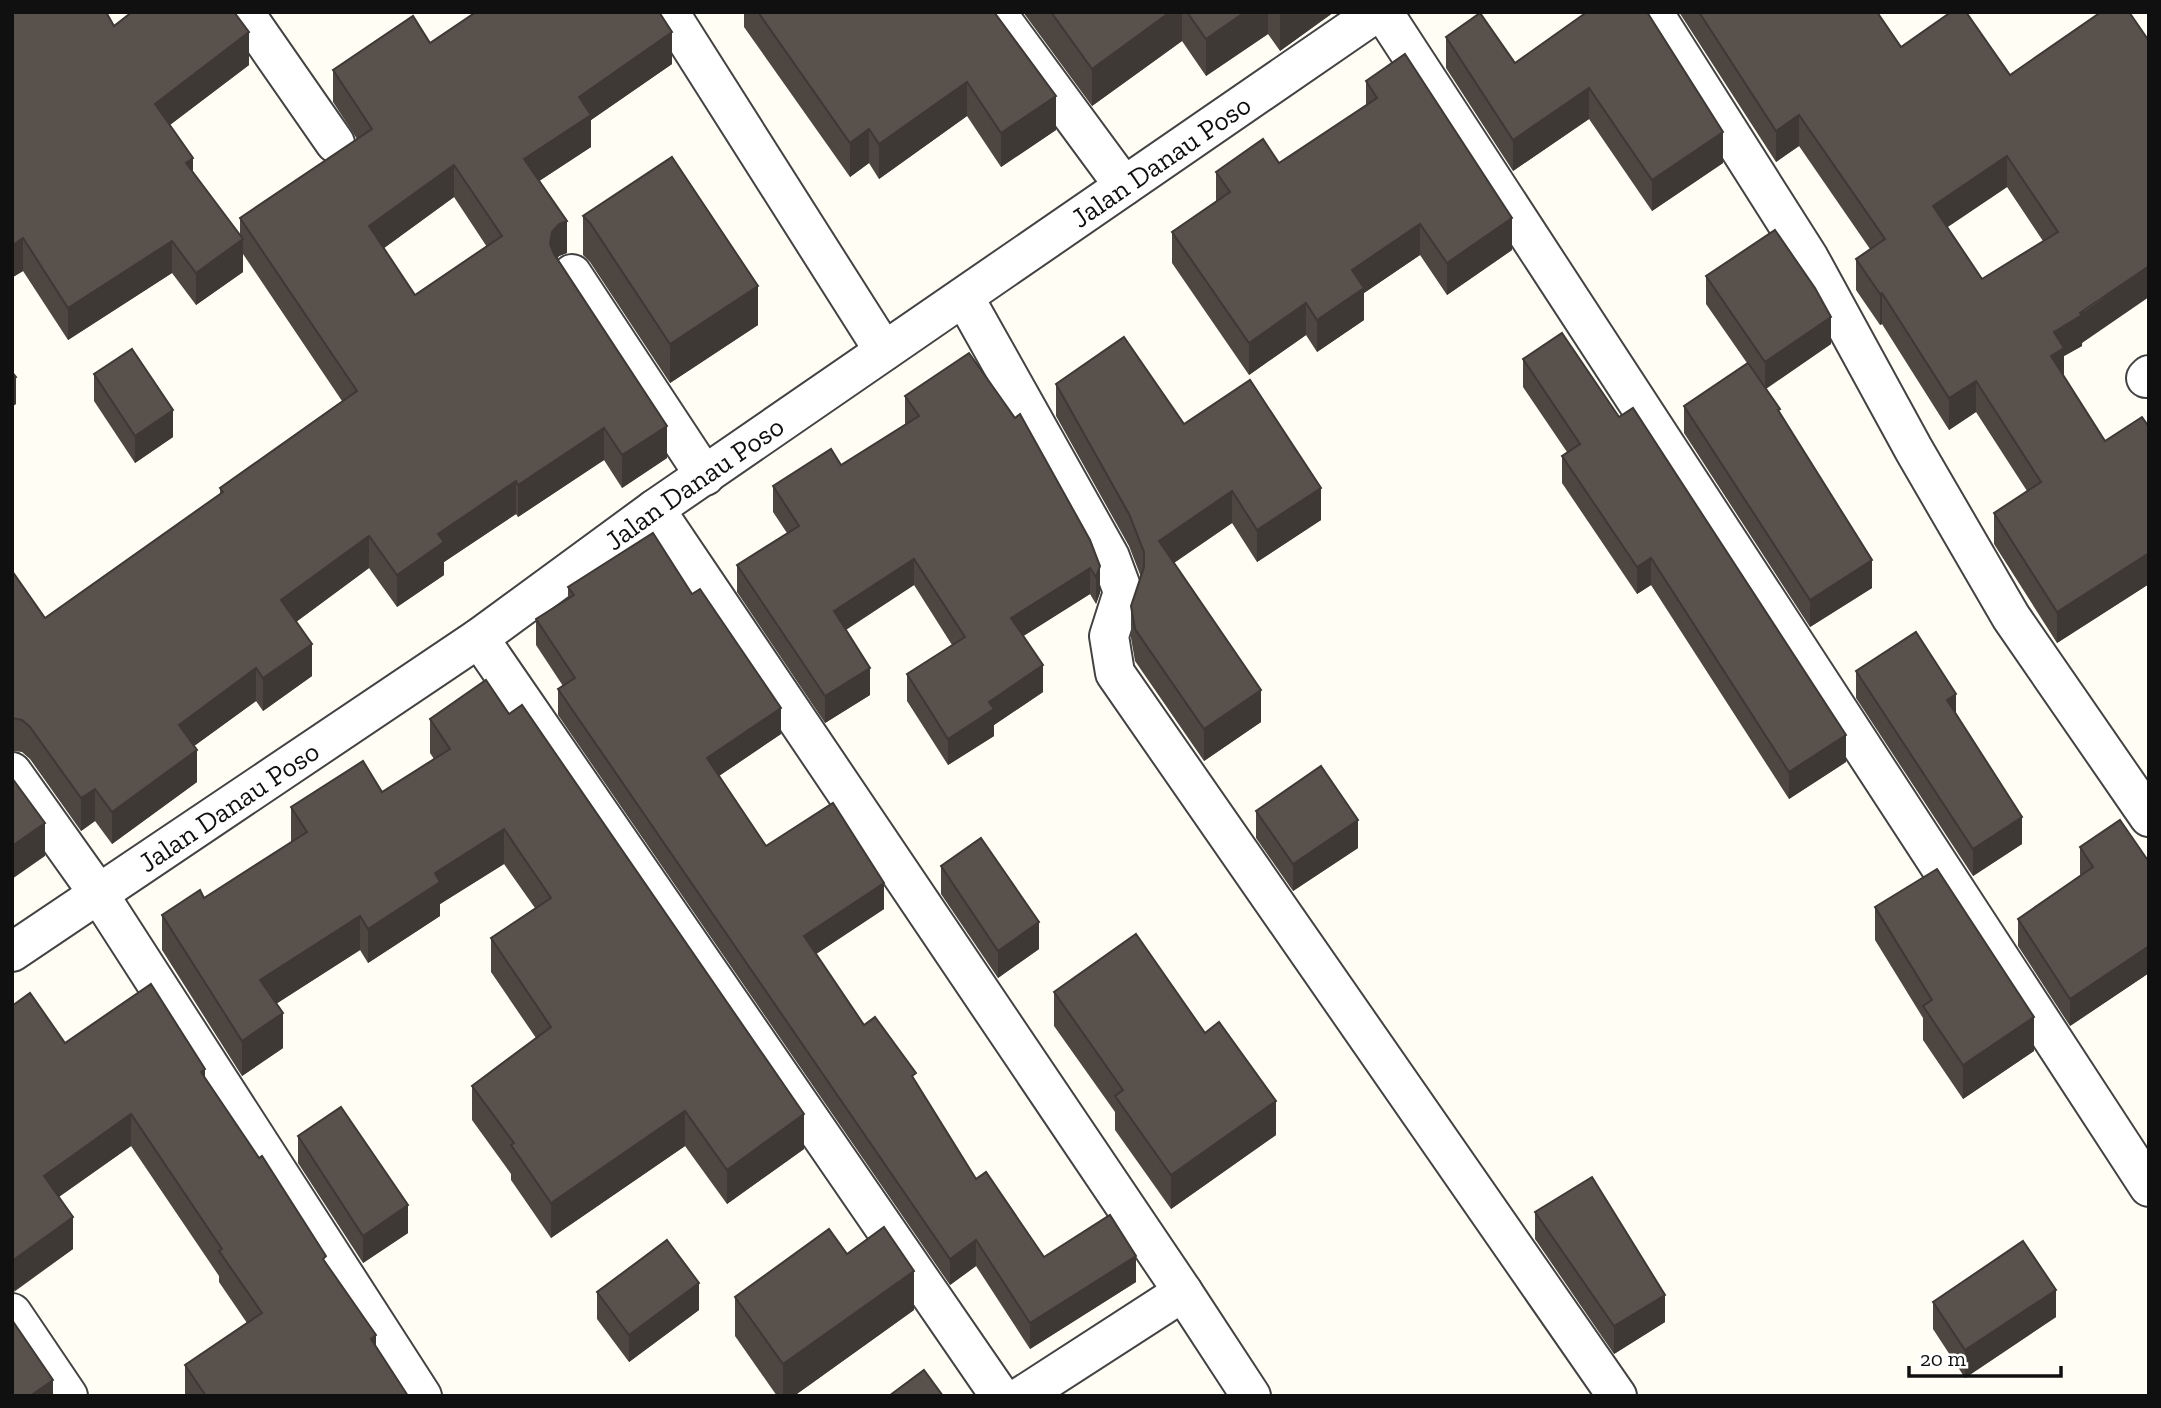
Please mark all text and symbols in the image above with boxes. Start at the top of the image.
street label: Jalan Danau Poso [1065,88,1257,234]
street label: Jalan Danau Poso [599,410,790,557]
street label: Jalan Danau Poso [132,734,325,879]
scale bar [1909,1334,2061,1378]
text: 20 m [1920,1346,1966,1371]

